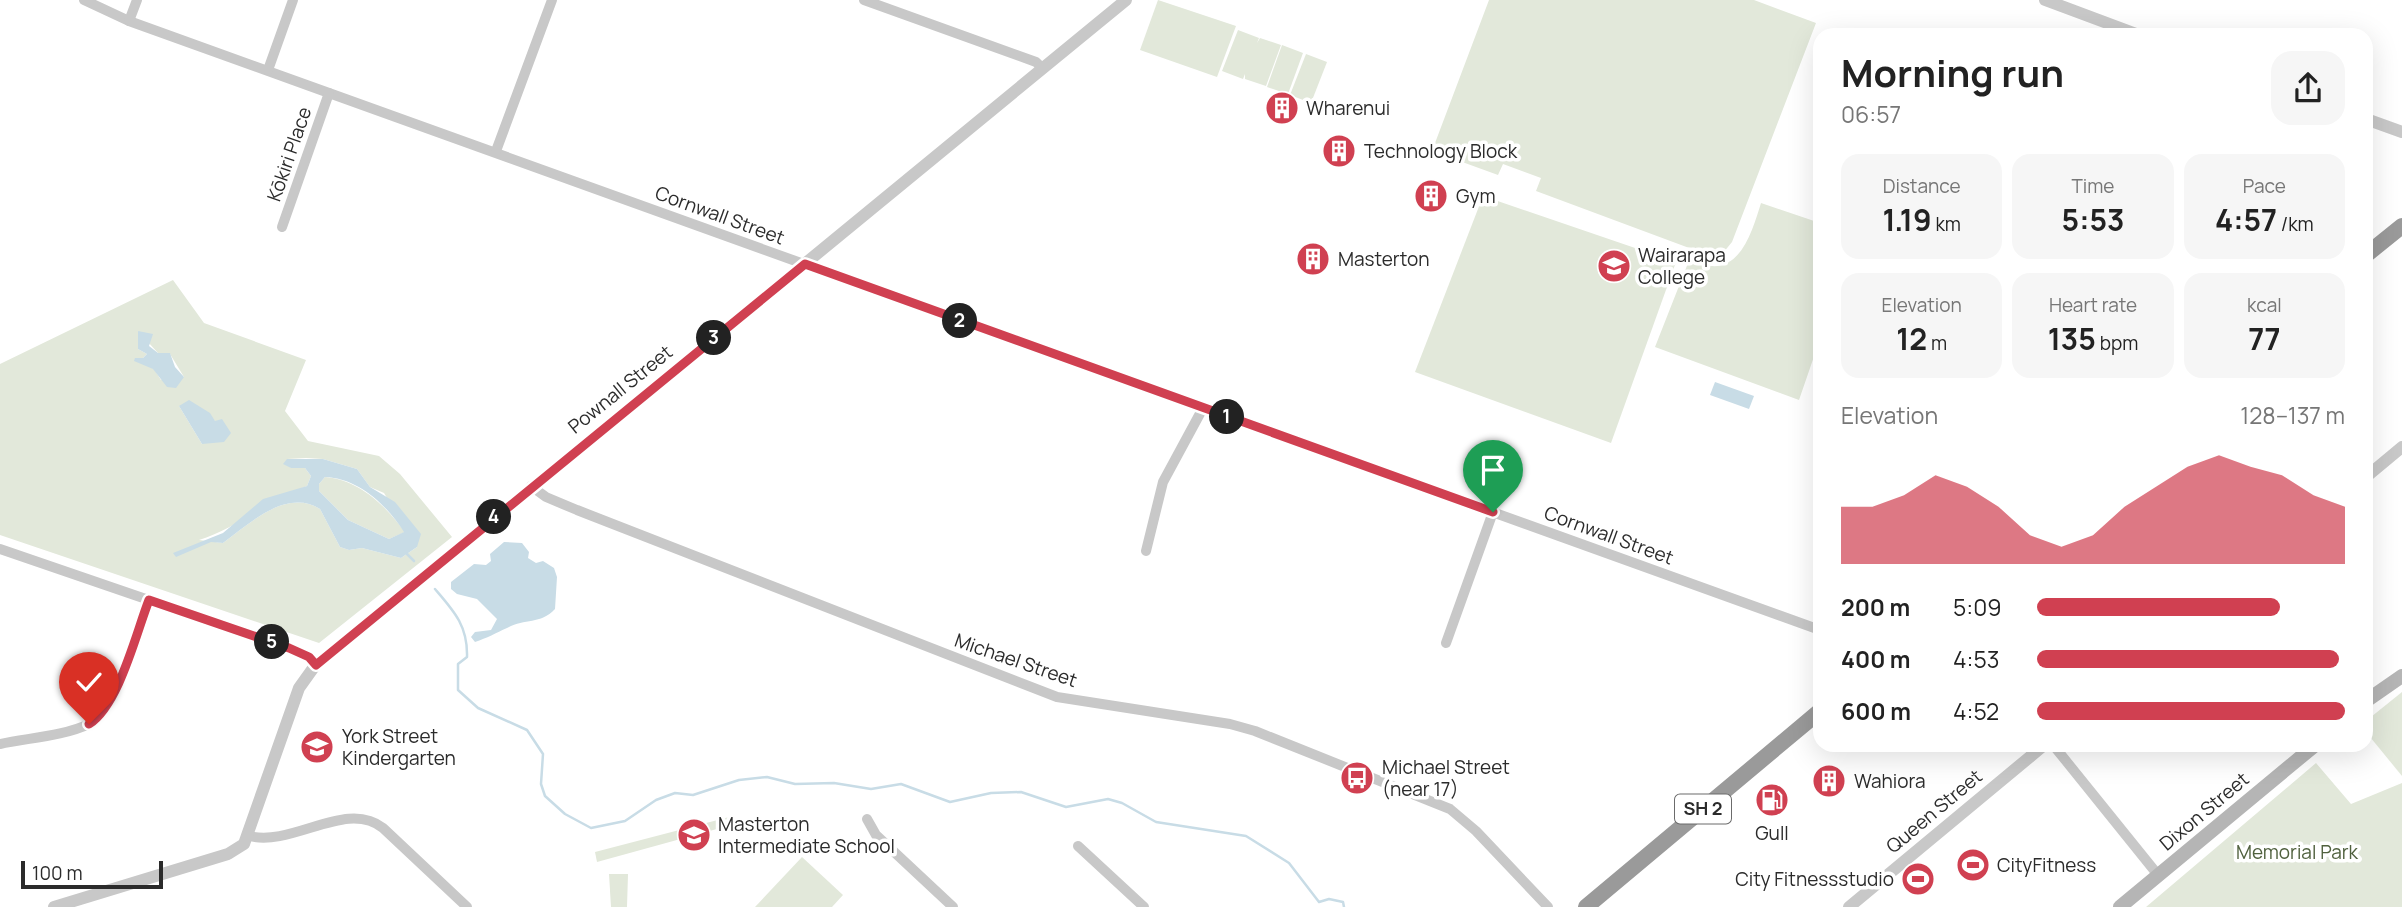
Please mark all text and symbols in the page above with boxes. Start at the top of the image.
text: Morning run [1841,46,2064,98]
button: share [2271,51,2345,125]
building icon: Wharenui [1263,89,1301,127]
place label: Wharenui [1306,95,1390,121]
text: 06:57 [1841,98,1901,130]
street label: Kōkiri Place [261,103,317,205]
building icon: Technology Block [1320,132,1358,170]
place label: Technology Block [1364,138,1518,164]
text: Distance [1883,173,1961,199]
text: Time [2072,173,2114,199]
text: Pace [2243,173,2286,199]
building icon: Gym [1412,177,1450,215]
street label: Cornwall Street [652,180,788,250]
place label: Gym [1456,183,1496,209]
text: 1.19 [1882,199,1932,240]
text: 5:53 [2062,199,2124,240]
text: 4:57 [2215,199,2277,240]
text: km [1932,211,1961,237]
text: /km [2277,211,2314,237]
building icon: Masterton [1294,240,1332,278]
place label: Wairarapa College [1638,242,1726,290]
place label: Masterton [1338,246,1429,272]
school or university icon: Wairarapa College [1595,247,1633,285]
text: Elevation [1882,292,1962,318]
text: Heart rate [2049,292,2137,318]
text: kcal [2247,292,2282,318]
pin: 2 [942,304,978,338]
text: 2 [954,307,965,333]
text: 12 [1896,318,1927,359]
text: 135 [2048,318,2096,359]
text: 77 [2248,318,2280,359]
pin: 3 [696,320,732,356]
text: 3 [708,324,719,350]
text: m [1927,330,1947,356]
text: bpm [2096,330,2138,356]
street label: Pownall Street [562,339,678,439]
text: Elevation [1841,399,1938,431]
text: 128–137 m [2240,399,2345,431]
pin: 1 [1210,400,1244,434]
text: 1 [1222,403,1231,429]
pin [1463,440,1523,512]
icon: arrive [1474,451,1512,489]
pin: 4 [476,500,512,534]
street label: Cornwall Street [1541,500,1677,570]
text: 4 [488,503,499,529]
text: 200 m [1841,591,1910,623]
text: 5:09 [1953,591,2001,623]
pin: 5 [254,624,290,660]
street label: Michael Street [951,627,1081,693]
text: 5 [266,628,277,654]
text: 400 m [1841,643,1911,675]
text: 4:53 [1953,643,1999,675]
pin [59,652,119,724]
icon: check [70,663,108,701]
text: 600 m [1841,695,1911,727]
text: 4:52 [1953,695,1999,727]
place label: York Street Kindergarten [342,723,456,771]
school or university icon: York Street Kindergarten [298,728,336,766]
place label: Michael Street (near 17) [1382,754,1510,802]
bus stop icon: Michael Street (near 17) [1338,759,1376,797]
building icon: Wahiora [1810,762,1848,800]
street label: Queen Street [1881,763,1987,859]
street label: Dixon Street [2154,766,2254,856]
place label: Wahiora [1854,768,1925,794]
fuel station icon: Gull [1753,781,1791,819]
road number: SH 2 [1675,794,1731,824]
place label: Masterton Intermediate School [718,811,895,859]
school or university icon: Masterton Intermediate School [675,816,713,854]
place label: Gull [1755,820,1789,846]
park label: Memorial Park [2236,839,2359,865]
sports icon: CityFitness [1954,846,1992,884]
place label: CityFitness [1997,852,2096,878]
scale bar [21,858,163,890]
text: 100 m [32,860,83,886]
sports icon: City Fitnessstudio [1899,860,1937,898]
place label: City Fitnessstudio [1735,866,1894,892]

